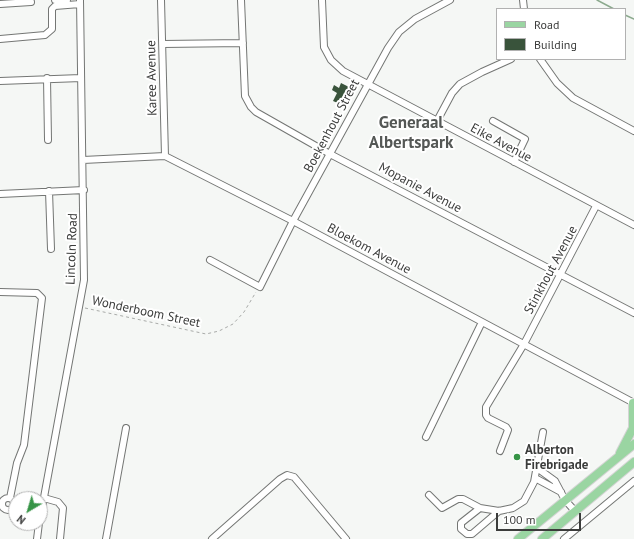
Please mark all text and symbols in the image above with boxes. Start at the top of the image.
legend [496,8,626,60]
text: Road [534,17,559,32]
text: Building [534,37,577,52]
street label: Karee Avenue [144,40,160,116]
street label: Boekenhout Street [301,77,363,175]
district label: Generaal Albertspark [369,113,453,153]
street label: Eike Avenue [468,120,534,166]
street label: Mopanie Avenue [376,160,464,216]
street label: Lincoln Road [63,213,81,285]
street label: Bloekom Avenue [324,220,414,278]
street label: Stinkhout Avenue [521,223,581,317]
street label: Wonderboom Street [90,293,202,331]
place label: Alberton Firebrigade [525,442,588,473]
marker: Alberton Firebrigade [512,452,522,462]
north arrow [8,491,48,531]
scale bar [498,505,583,531]
text: N [14,512,28,527]
text: 100 m [503,512,536,527]

